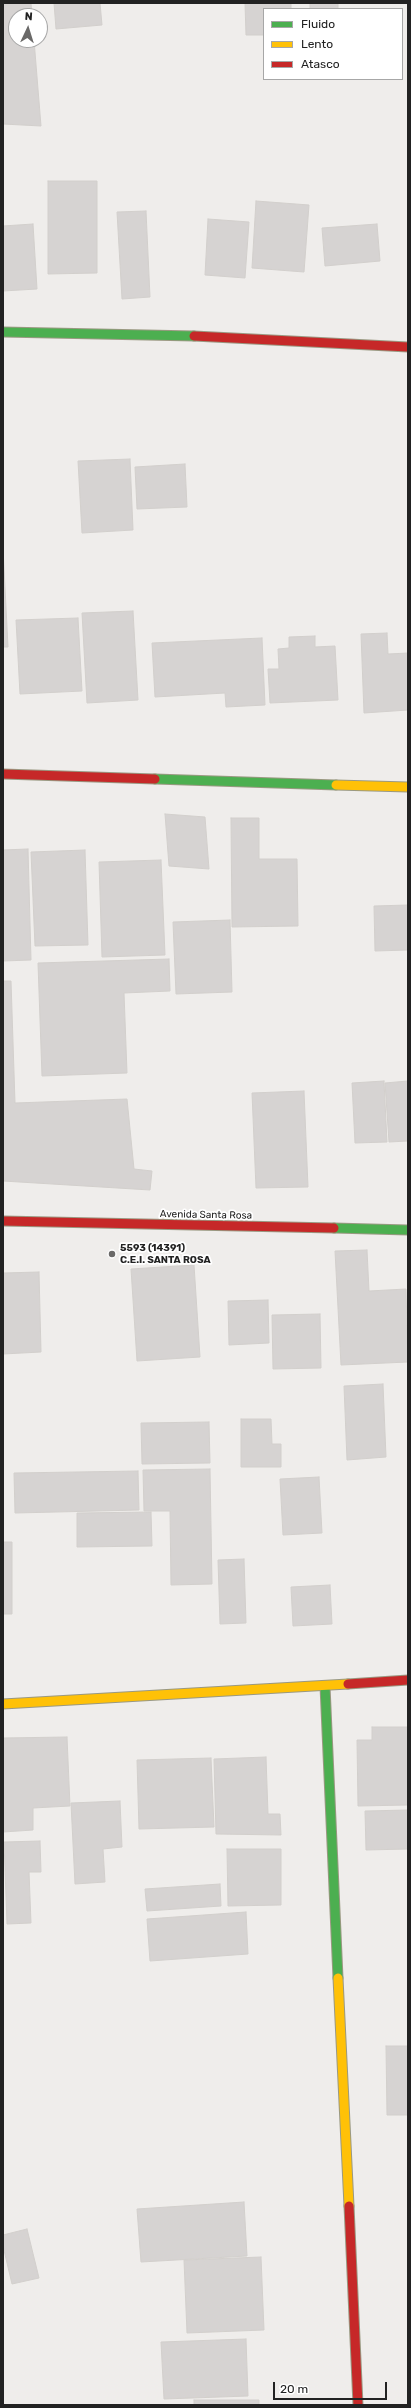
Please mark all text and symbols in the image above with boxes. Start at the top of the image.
north arrow [8,8,48,48]
legend [263,8,403,80]
text: N [24,10,33,23]
text: Fluido [301,17,335,31]
text: Lento [301,37,333,51]
text: Atasco [301,57,340,71]
street label: Avenida Santa Rosa [160,1208,252,1222]
place label: 5593 (14391) C.E.I. SANTA ROSA [120,1242,211,1266]
marker: 5593 (14391) C.E.I. SANTA ROSA [107,1249,117,1259]
scale bar [275,2374,389,2400]
text: 20 m [280,2382,308,2396]

